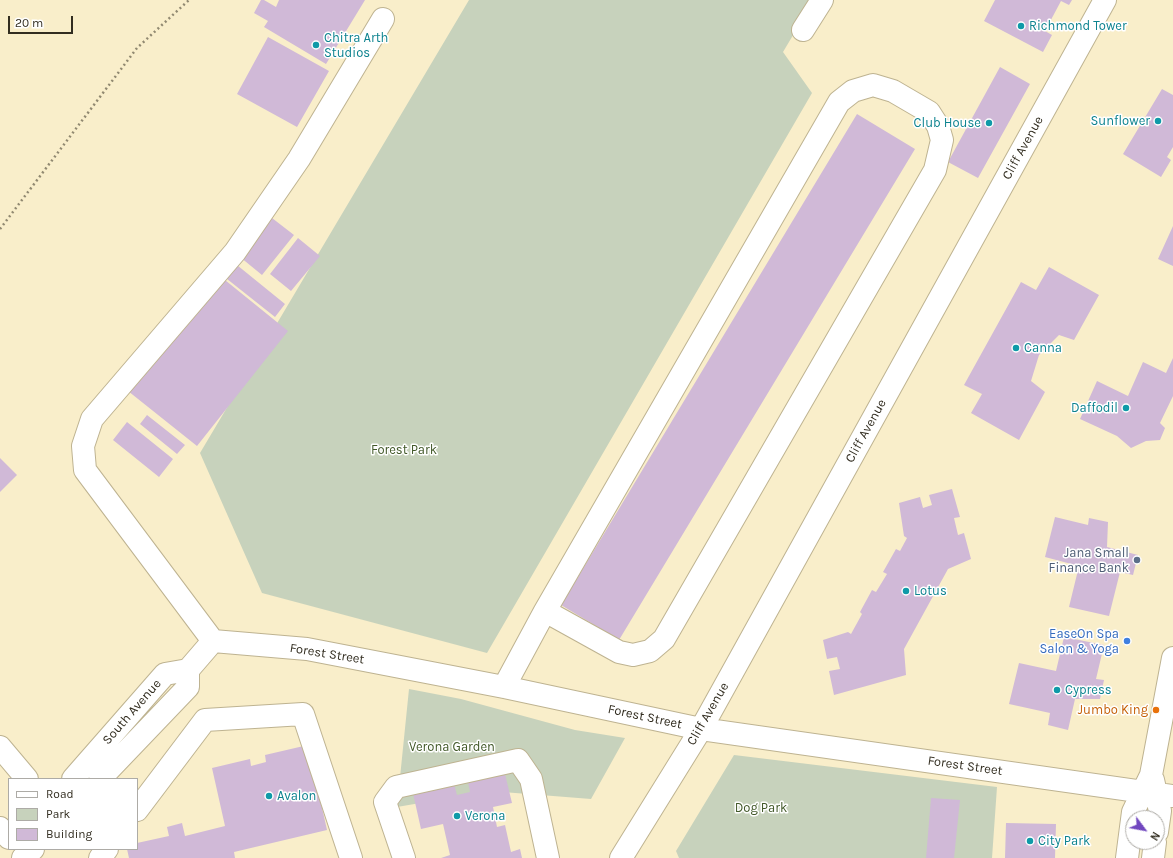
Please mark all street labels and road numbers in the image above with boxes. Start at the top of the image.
street label: Cliff Avenue [999,113,1047,183]
street label: Cliff Avenue [842,396,890,466]
street label: Forest Street [289,640,365,668]
street label: South Avenue [99,676,165,748]
street label: Cliff Avenue [684,680,732,748]
street label: Forest Street [606,702,684,732]
street label: Forest Street [927,753,1003,779]

